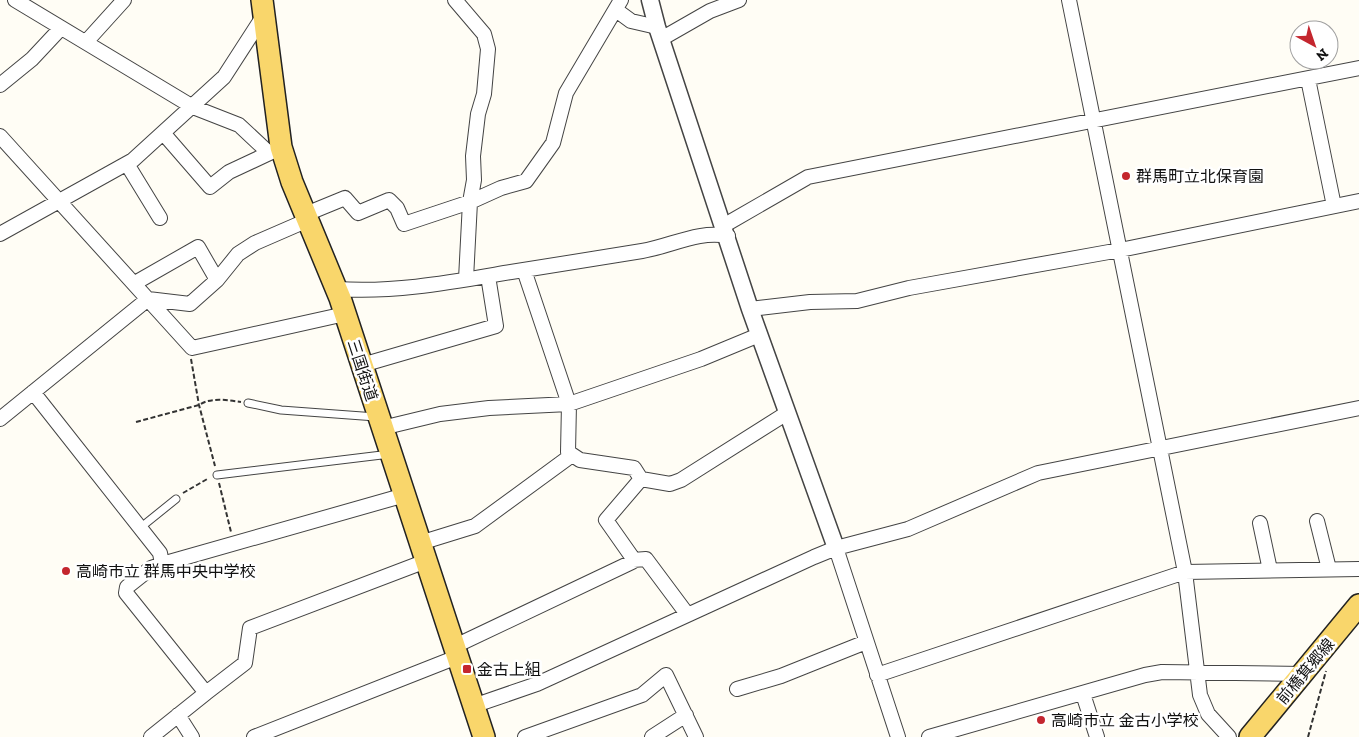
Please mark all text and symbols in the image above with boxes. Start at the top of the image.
north arrow [1289,20,1339,70]
text: N [1312,45,1332,65]
place label: 群馬町立北保育園 [1136,167,1264,186]
marker: 群馬町立北保育園 [1120,170,1132,182]
street label: 三国街道 [344,337,381,404]
place label: 高崎市立 群馬中央中学校 [76,562,256,581]
marker: 高崎市立 群馬中央中学校 [60,565,72,577]
street label: 前橋箕郷線 [1272,635,1338,708]
place label: 金古上組 [477,660,541,679]
marker: 金古上組 [461,663,473,675]
place label: 高崎市立 金古小学校 [1051,711,1199,730]
marker: 高崎市立 金古小学校 [1035,714,1047,726]

